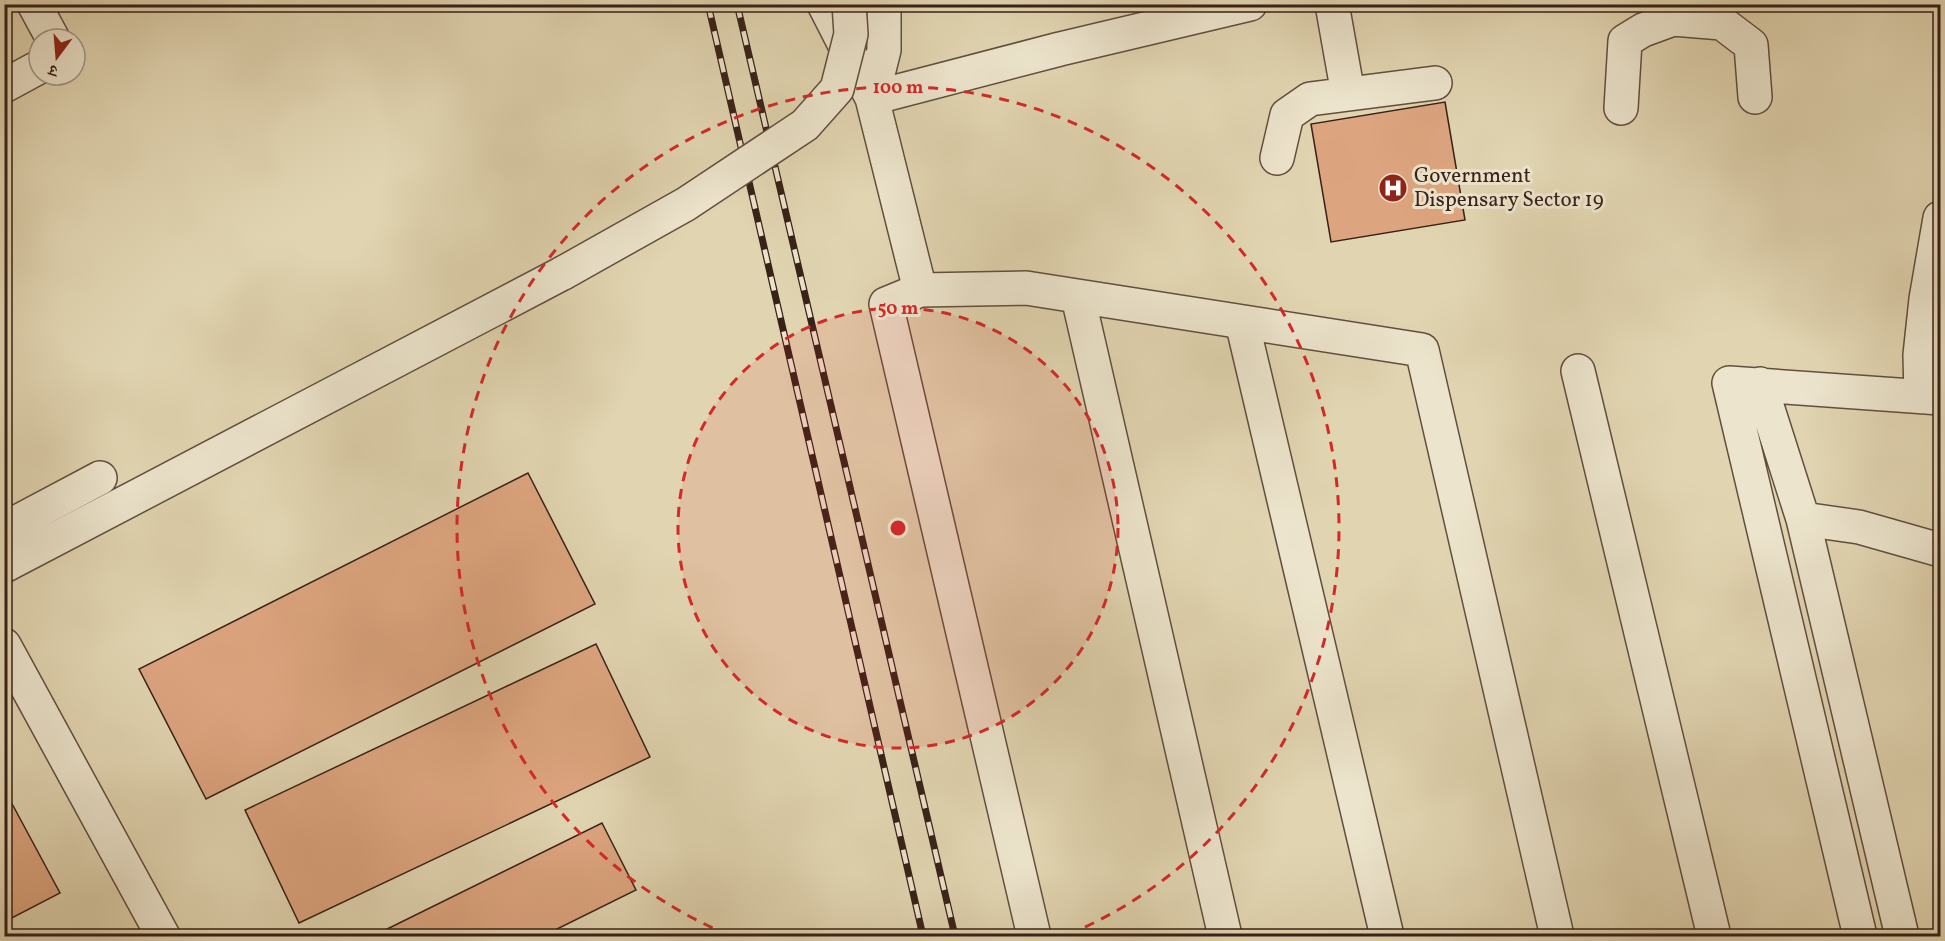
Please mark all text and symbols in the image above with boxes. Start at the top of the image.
north arrow [27,27,87,87]
text: उ [45,57,61,81]
text: 100 m [873,76,923,101]
place label: Government Dispensary Sector 19 [1414,162,1604,215]
hospital icon: Government Dispensary Sector 19 [1377,172,1409,204]
text: 50 m [878,297,918,322]
centre of rings [888,518,908,538]

